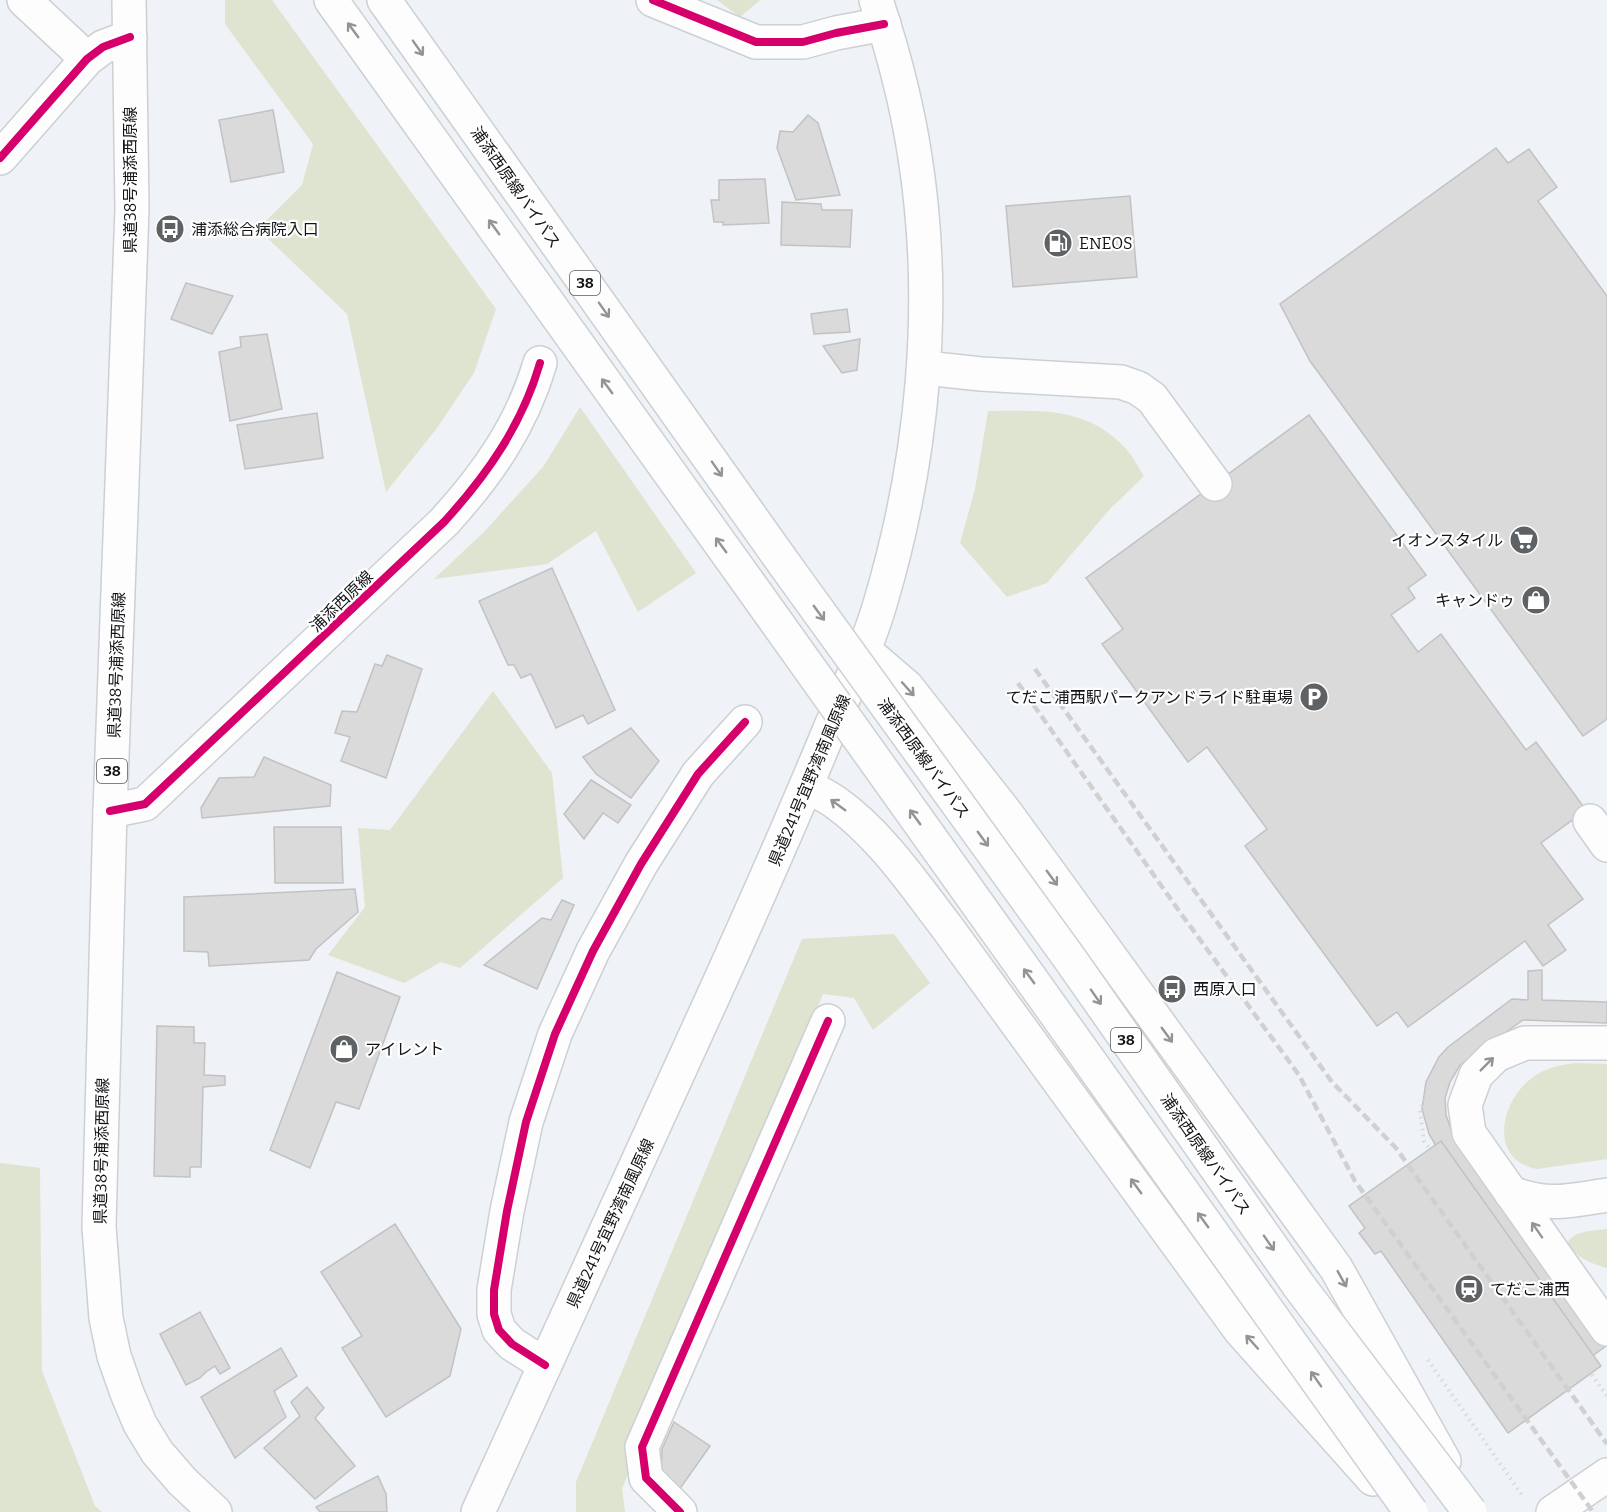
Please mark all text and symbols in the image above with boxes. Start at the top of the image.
one-way arrow [347,23,359,39]
one-way arrow [412,39,424,55]
street label: 県道38号浦添西原線 [121,107,140,253]
street label: 浦添西原線バイパス [467,123,565,252]
bus stop icon: 浦添総合病院入口 [154,213,186,245]
place label: 浦添総合病院入口 [191,220,319,239]
one-way arrow [488,220,500,236]
fuel station icon: ENEOS [1042,227,1074,259]
place label: ENEOS [1079,234,1133,253]
road number: 38 [570,271,600,295]
one-way arrow [598,301,610,317]
one-way arrow [601,378,613,394]
one-way arrow [710,460,723,476]
supermarket icon: イオンスタイル [1508,524,1540,556]
place label: イオンスタイル [1391,531,1503,550]
one-way arrow [715,537,727,553]
street label: 浦添西原線 [306,567,377,636]
shop icon: キャンドゥ [1520,584,1552,616]
street label: 県道38号浦添西原線 [104,591,129,739]
place label: キャンドゥ [1435,591,1515,610]
one-way arrow [813,604,826,620]
one-way arrow [901,681,915,696]
parking icon: てだこ浦西駅パークアンドライド駐車場 [1298,681,1330,713]
place label: てだこ浦西駅パークアンドライド駐車場 [1006,688,1293,707]
street label: 県道241号宜野湾南風原線 [765,692,854,869]
street label: 浦添西原線バイパス [874,695,974,822]
road number: 38 [97,759,127,783]
one-way arrow [830,799,846,811]
one-way arrow [909,809,922,825]
one-way arrow [976,830,989,846]
one-way arrow [1046,869,1059,885]
one-way arrow [1023,968,1035,984]
bus stop icon: 西原入口 [1156,973,1188,1005]
place label: 西原入口 [1193,980,1257,999]
one-way arrow [1090,989,1102,1005]
one-way arrow [1161,1027,1173,1043]
road number: 38 [1111,1028,1141,1052]
shop icon: アイレント [328,1033,360,1065]
place label: アイレント [365,1040,444,1059]
one-way arrow [1480,1056,1495,1071]
street label: 県道38号浦添西原線 [91,1077,112,1225]
street label: 浦添西原線バイパス [1157,1090,1255,1219]
street label: 県道241号宜野湾南風原線 [563,1136,658,1311]
one-way arrow [1130,1178,1142,1194]
one-way arrow [1197,1212,1209,1228]
one-way arrow [1531,1222,1543,1239]
one-way arrow [1263,1234,1275,1250]
one-way arrow [1336,1270,1348,1287]
station icon: てだこ浦西 [1453,1273,1485,1305]
place label: てだこ浦西 [1490,1280,1570,1299]
one-way arrow [1245,1335,1259,1350]
one-way arrow [1310,1371,1322,1387]

